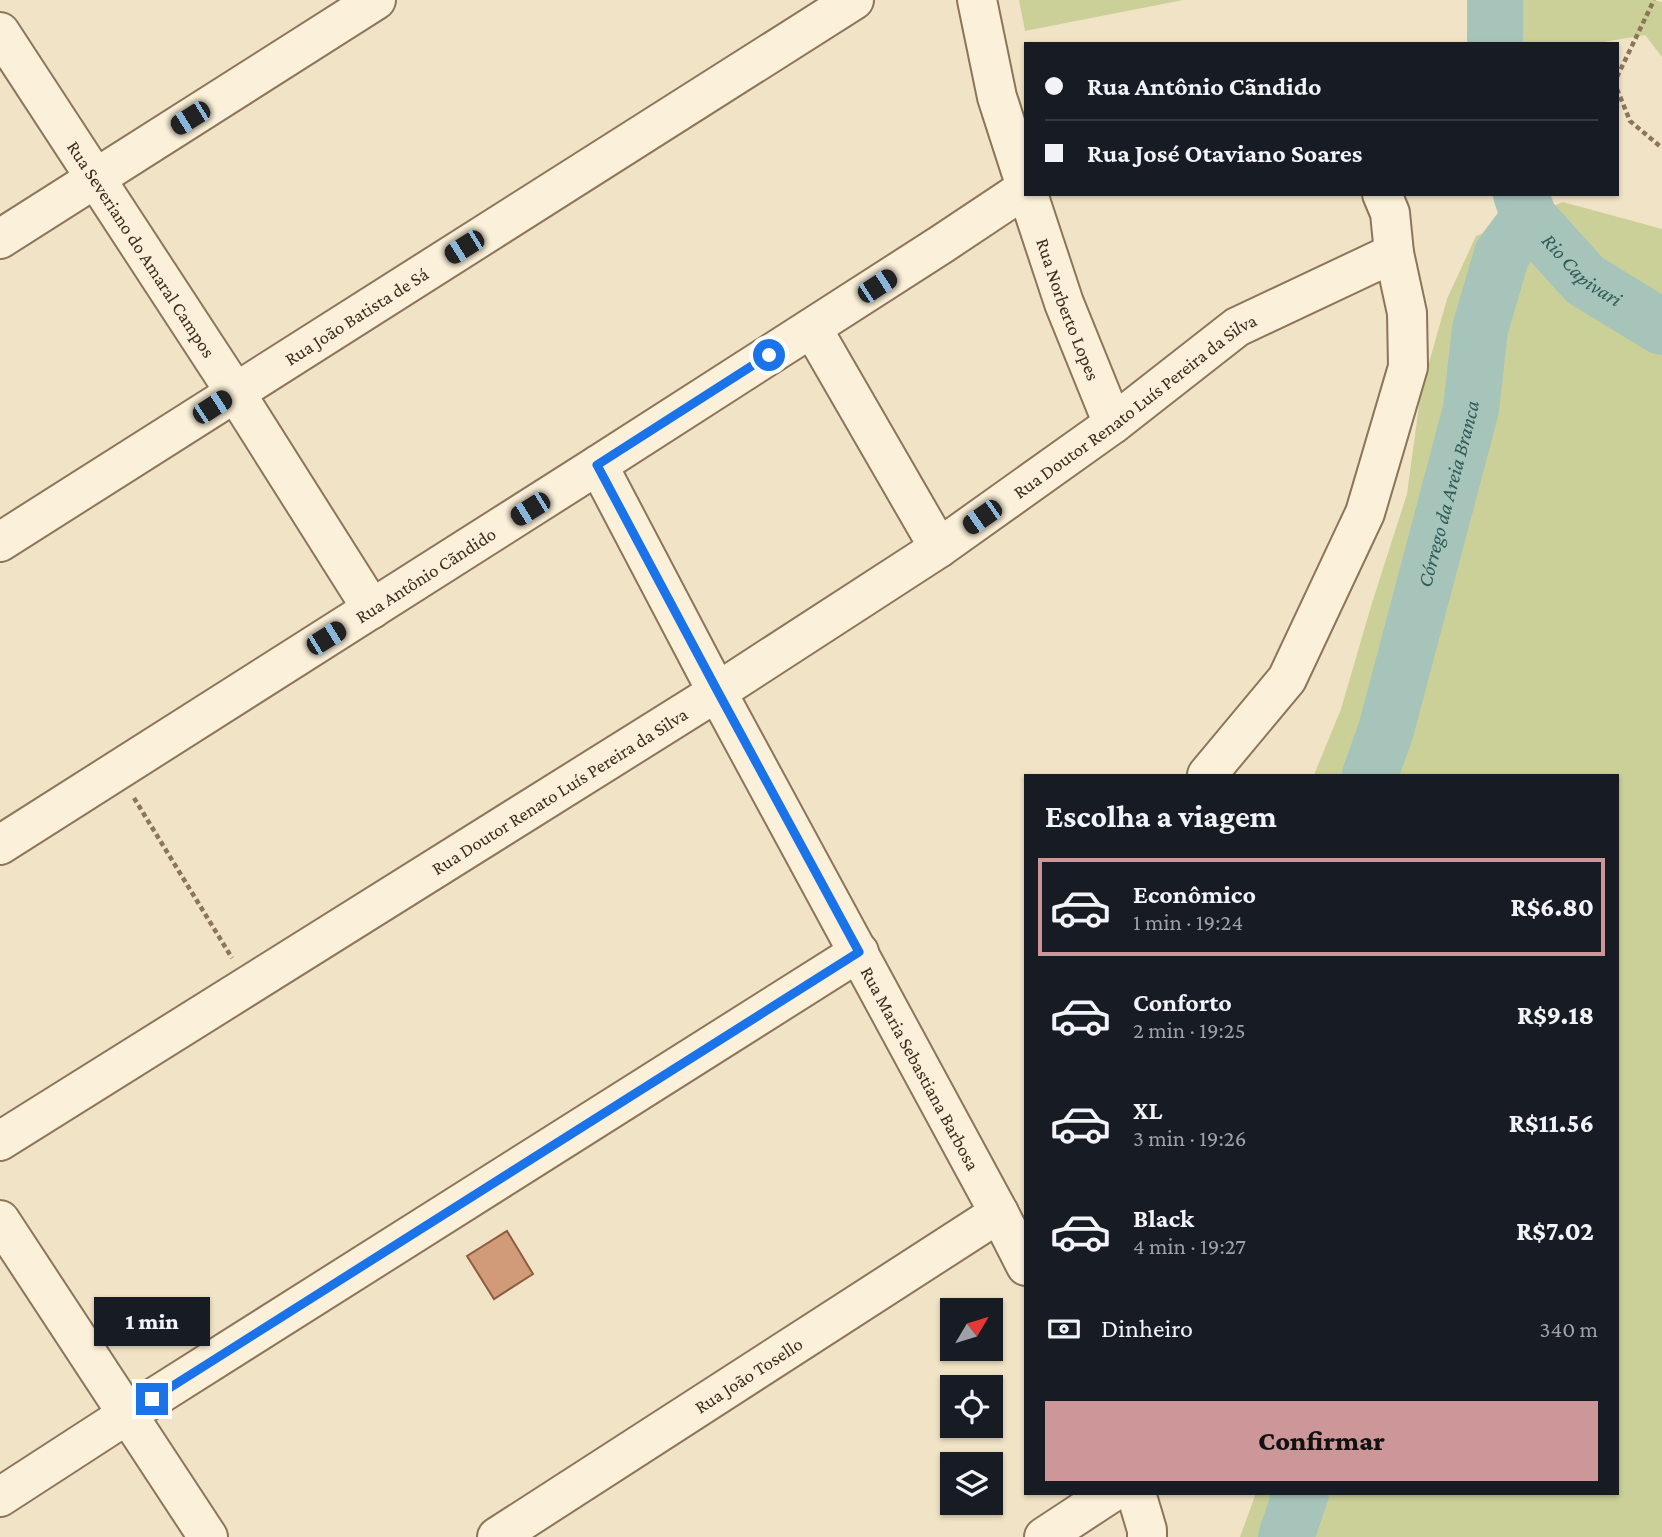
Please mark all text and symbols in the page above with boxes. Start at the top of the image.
text: Rua Antônio Cãndido [1087,72,1322,101]
car [167,98,214,138]
street label: Rua Severiano do Amaral Campos [63,137,220,361]
text: Rua José Otaviano Soares [1087,139,1362,168]
car [441,227,488,267]
water label: Rio Capivari [1537,228,1626,312]
street label: Rua Norberto Lopes [1033,235,1105,383]
street label: Rua João Batista de Sá [281,262,432,369]
car [854,266,901,306]
street label: Rua Doutor Renato Luís Pereira da Silva [1009,309,1260,502]
route start [753,339,785,371]
car [189,387,236,427]
water label: Córrego da Areia Branca [1412,399,1484,590]
car [507,489,554,529]
car [959,496,1006,538]
street label: Rua Antônio Cãndido [351,522,499,627]
car [303,618,350,658]
street label: Rua Doutor Renato Luís Pereira da Silva [428,703,691,879]
text: Escolha a viagem [1045,798,1277,834]
icon: car [1049,876,1112,939]
text: Econômico [1133,880,1256,909]
text: R$6.80 [1511,893,1594,922]
text: 1 min · 19:24 [1133,909,1243,935]
street label: Rua Maria Sebastiana Barbosa [857,963,984,1174]
icon: car [1049,984,1112,1047]
text: Conforto [1133,988,1232,1017]
text: R$9.18 [1517,1001,1594,1030]
text: 2 min · 19:25 [1133,1017,1246,1043]
icon: car [1049,1092,1112,1155]
text: XL [1133,1096,1162,1125]
text: R$11.56 [1509,1109,1594,1138]
text: 3 min · 19:26 [1133,1125,1246,1151]
icon: car [1049,1200,1112,1263]
text: Black [1133,1204,1194,1233]
text: R$7.02 [1516,1217,1594,1246]
text: 4 min · 19:27 [1133,1233,1246,1259]
callout: 1 min [94,1298,210,1346]
north arrow [940,1298,1003,1362]
map controls [940,1298,1003,1515]
text: 1 min [125,1308,179,1334]
icon: cash [1045,1310,1083,1348]
text: Dinheiro [1101,1314,1193,1343]
text: 340 m [1540,1316,1598,1342]
street label: Rua João Tosello [690,1332,806,1417]
button: locate [940,1375,1003,1438]
route end [136,1383,168,1415]
button: Confirmar [1045,1401,1598,1481]
button: layers [940,1452,1003,1515]

